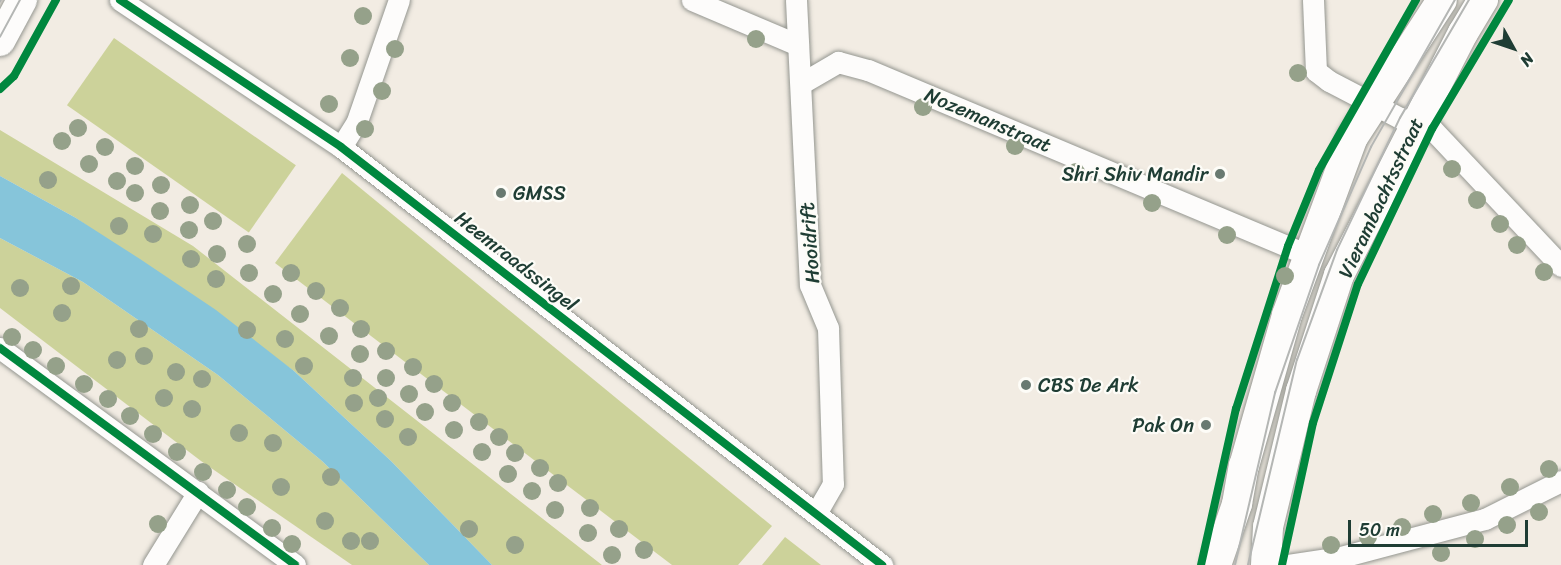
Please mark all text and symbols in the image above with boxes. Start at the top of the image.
north arrow [1483,18,1543,78]
text: N [1512,46,1542,73]
street label: Nozemanstraat [921,83,1055,157]
street label: Vierambachtsstraat [1333,114,1429,282]
place label: Shri Shiv Mandir [1062,162,1208,186]
marker: Shri Shiv Mandir [1213,167,1227,181]
place label: GMSS [513,181,566,205]
marker: GMSS [494,186,508,200]
street label: Hooidrift [795,202,825,284]
street label: Heemraadssingel [450,206,582,316]
place label: CBS De Ark [1038,373,1139,397]
marker: CBS De Ark [1019,378,1033,392]
place label: Pak On [1132,413,1194,437]
marker: Pak On [1199,418,1213,432]
scale bar [1351,508,1531,546]
text: 50 m [1359,514,1400,546]

